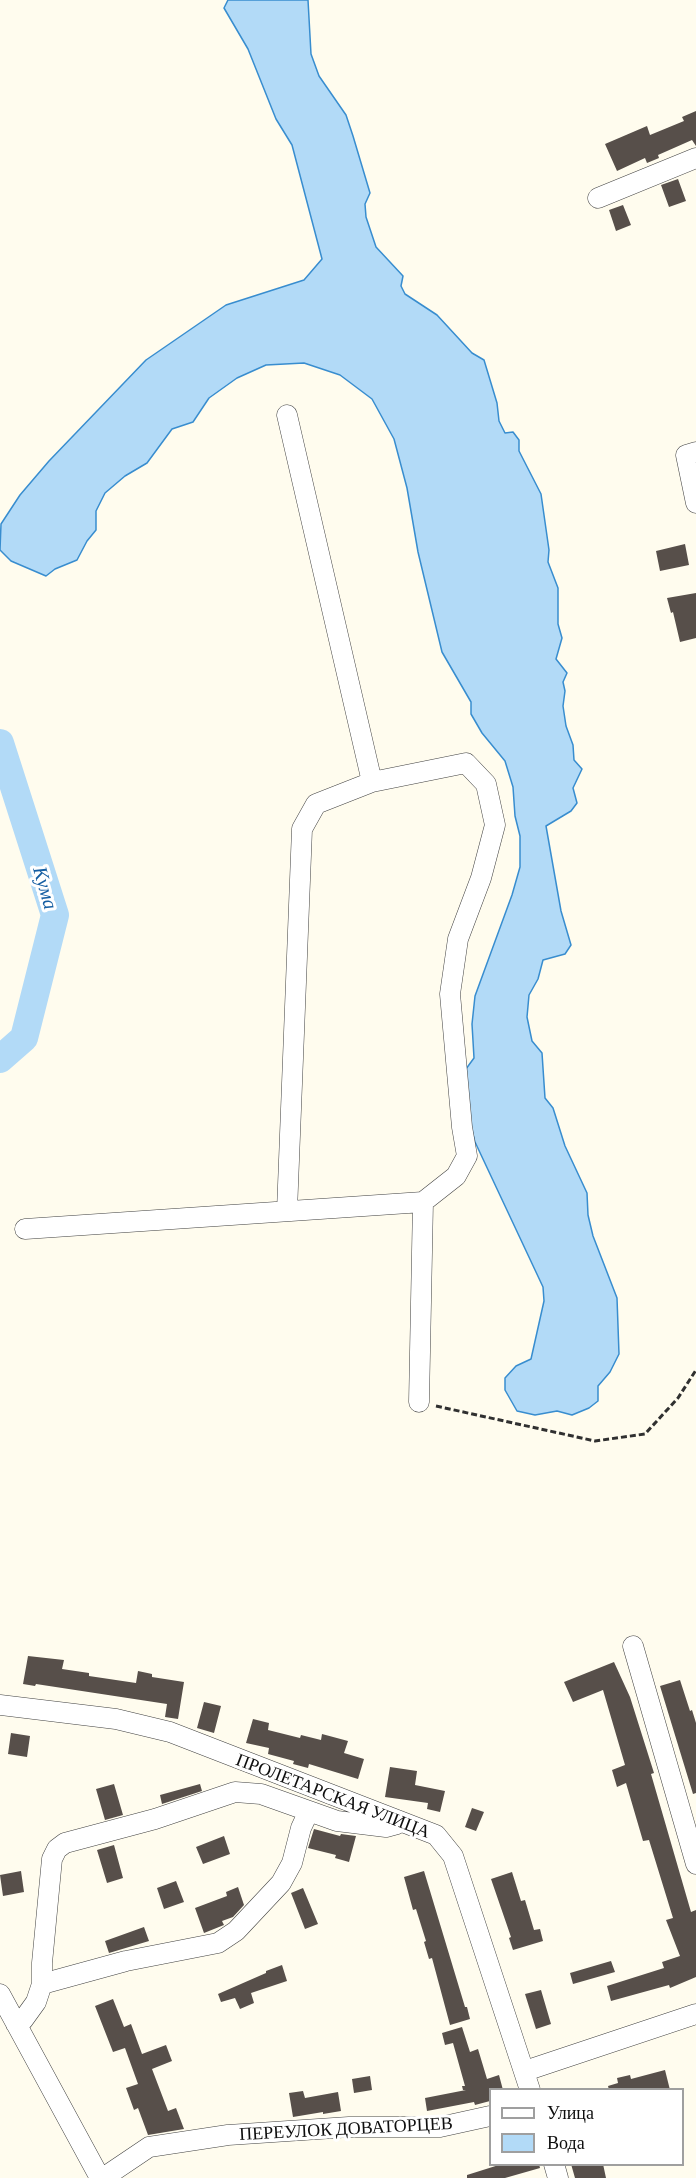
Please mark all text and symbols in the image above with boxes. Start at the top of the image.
water label: Кума [27,864,63,912]
street label: ПРОЛЕТАРСКАЯ УЛИЦА [233,1749,433,1843]
legend [489,2088,684,2166]
text: Улица [547,2103,594,2123]
street label: ПЕРЕУЛОК ДОВАТОРЦЕВ [239,2113,453,2145]
text: Вода [547,2133,585,2153]

